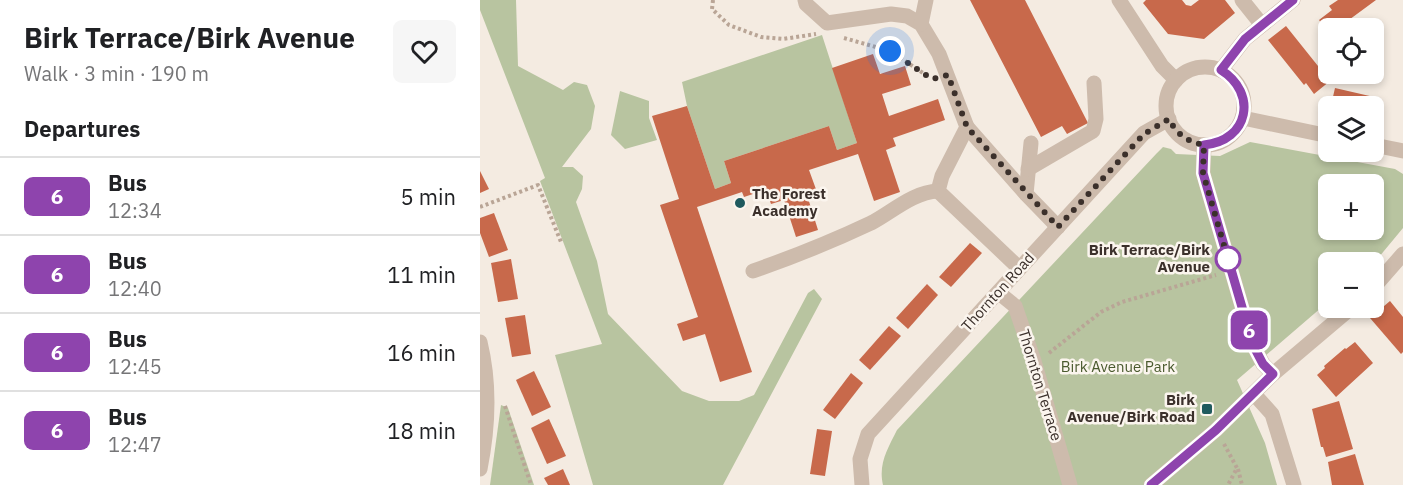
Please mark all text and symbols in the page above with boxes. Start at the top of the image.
map controls [1318,18,1384,318]
button: locate [1318,18,1384,84]
text: Birk Terrace/Birk Avenue [24,19,355,56]
button: heart [393,20,456,83]
your location [875,36,905,66]
text: Walk · 3 min · 190 m [24,60,209,87]
button: layers [1318,96,1384,162]
text: Departures [24,114,140,143]
text: Bus [108,168,147,197]
button: + [1318,174,1384,240]
text: 6 [51,182,63,210]
text: 5 min [400,182,456,211]
place label: The Forest Academy [752,184,826,220]
marker: The Forest Academy [733,196,747,210]
text: 12:34 [108,197,162,224]
place label: Birk Terrace/Birk Avenue [1089,240,1210,276]
text: Bus [108,246,147,275]
marker: Birk Terrace/Birk Avenue [1215,246,1241,272]
street label: Thornton Road [957,248,1038,335]
button: − [1318,252,1384,318]
text: 6 [51,260,63,288]
text: 11 min [387,260,456,289]
text: 12:40 [108,275,162,302]
line badge: 6 [1230,310,1268,350]
text: 6 [1243,316,1255,344]
text: Bus [108,324,147,353]
street label: Thornton Terrace [1014,327,1066,443]
text: 6 [51,338,63,366]
text: 16 min [387,338,456,367]
text: 12:45 [108,353,162,380]
park label: Birk Avenue Park [1061,357,1175,376]
place label: Birk Avenue/Birk Road [1067,390,1195,426]
text: Bus [108,402,147,431]
marker: Birk Avenue/Birk Road [1200,402,1214,416]
text: 6 [51,416,63,444]
text: 18 min [387,416,456,445]
text: 12:47 [108,431,162,458]

